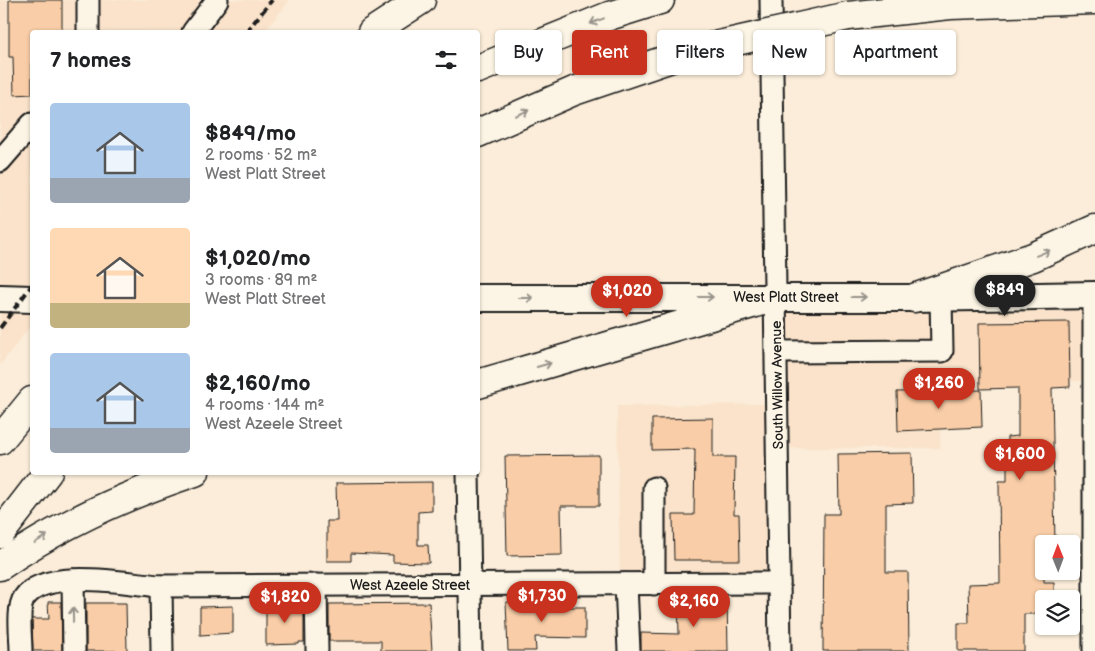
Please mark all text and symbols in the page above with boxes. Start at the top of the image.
one-way arrow [590,17,605,26]
chip: Buy [495,30,562,75]
chip: Rent [572,30,647,75]
chip: Filters [657,30,743,75]
chip: New [753,30,825,75]
chip: Apartment [835,30,956,75]
icon: filters [432,46,460,74]
text: 7 homes [50,48,131,73]
one-way arrow [514,107,529,116]
text: $849/mo [205,121,296,146]
icon: home [90,123,150,183]
text: 2 rooms · 52 m² [205,146,317,165]
text: West Platt Street [205,165,326,184]
text: $1,020/mo [205,246,310,271]
one-way arrow [1035,247,1050,257]
icon: home [90,248,150,308]
text: 3 rooms · 89 m² [205,271,317,290]
pin: $849 [975,274,1035,317]
pin: $1,020 [586,276,668,318]
text: $849 [986,281,1024,300]
text: $1,020 [602,282,652,301]
street label: West Platt Street [733,289,839,306]
text: West Platt Street [205,290,326,309]
one-way arrow [698,292,714,302]
one-way arrow [518,293,534,303]
one-way arrow [851,293,867,302]
street label: South Willow Avenue [768,320,787,450]
one-way arrow [535,360,551,369]
pin: $1,260 [898,368,980,410]
text: $2,160/mo [205,371,310,396]
icon: home [90,373,150,433]
text: $1,260 [914,374,964,393]
text: 4 rooms · 144 m² [205,396,324,415]
text: West Azeele Street [205,415,342,434]
pin: $1,600 [979,438,1061,481]
text: $1,600 [995,445,1045,464]
one-way arrow [33,534,47,544]
north arrow [1035,535,1080,580]
map controls [1035,535,1080,635]
street label: West Azeele Street [350,577,471,594]
pin: $1,730 [501,580,583,623]
pin: $1,820 [244,582,326,624]
pin: $2,160 [653,586,735,628]
text: $1,730 [518,587,566,606]
text: $1,820 [260,588,310,607]
button: layers [1035,590,1080,635]
text: $2,160 [669,592,719,611]
one-way arrow [68,608,78,624]

